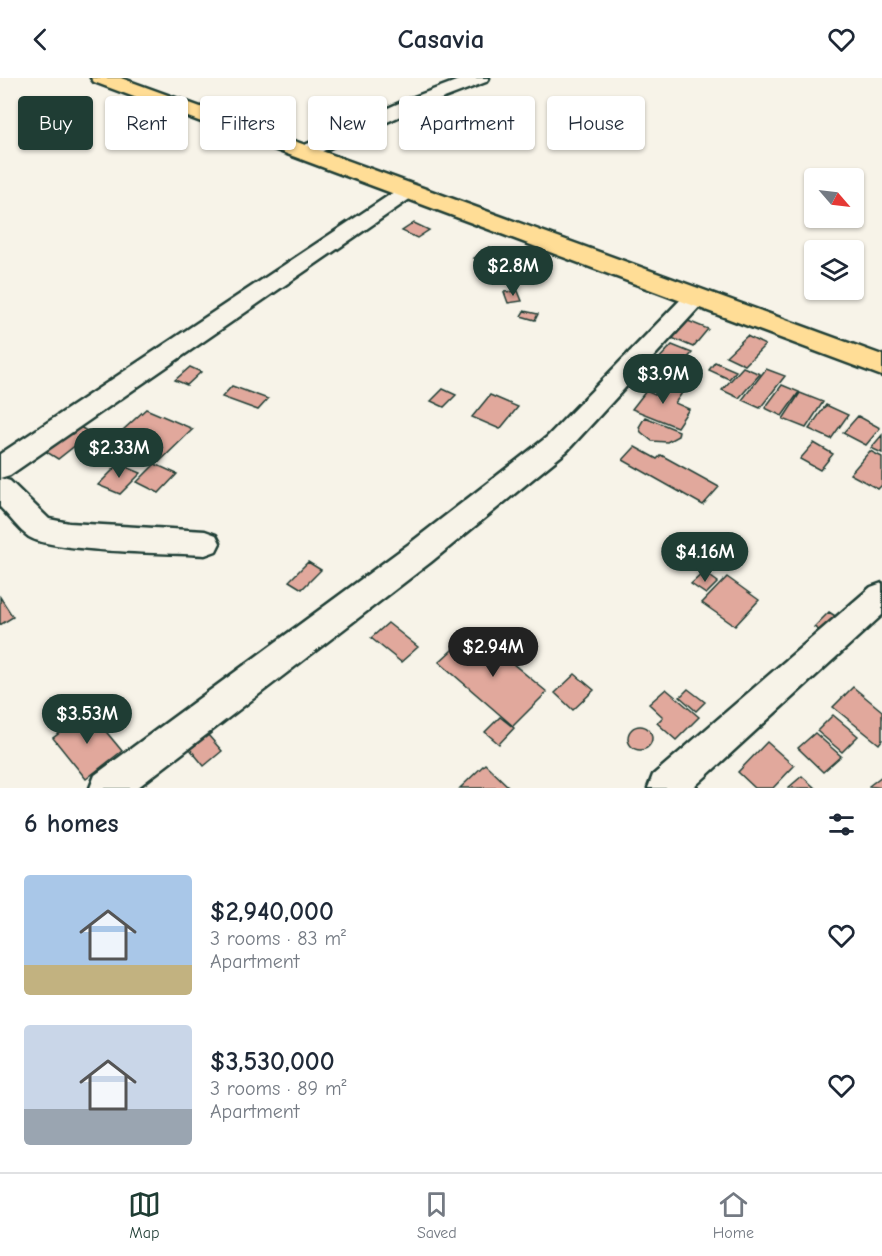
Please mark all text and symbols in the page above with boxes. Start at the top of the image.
icon: back [24,23,57,56]
icon: heart [825,23,858,56]
text: Casavia [398,24,484,55]
chip: Buy [18,96,93,150]
chip: Rent [105,96,188,150]
chip: Filters [200,96,296,150]
chip: New [308,96,387,150]
chip: Apartment [399,96,535,150]
chip: House [547,96,645,150]
north arrow [804,168,864,228]
map controls [804,168,864,300]
button: layers [804,240,864,300]
pin: $2.8M [471,246,555,297]
text: $2.8M [487,254,539,277]
pin: $3.9M [621,354,705,405]
text: $3.9M [637,362,689,385]
pin: $2.33M [70,428,168,479]
text: $2.33M [88,436,150,459]
pin: $4.16M [656,532,754,583]
text: $4.16M [675,540,735,563]
pin: $2.94M [444,627,542,678]
text: $2.94M [462,635,524,658]
pin: $3.53M [38,694,136,745]
text: $3.53M [56,702,118,725]
icon: filters [825,808,858,841]
text: 6 homes [24,809,119,839]
text: $2,940,000 [210,897,334,927]
icon: home [72,899,144,971]
icon: heart [825,919,858,952]
text: 3 rooms · 83 m² [210,927,346,950]
text: Apartment [210,950,300,973]
text: $3,530,000 [210,1047,335,1077]
icon: home [72,1049,144,1121]
icon: heart [825,1069,858,1102]
text: 3 rooms · 89 m² [210,1077,346,1100]
text: Apartment [210,1100,300,1123]
tab: Map [128,1188,161,1242]
tab: Saved [417,1188,457,1242]
tab: Home [713,1188,754,1242]

